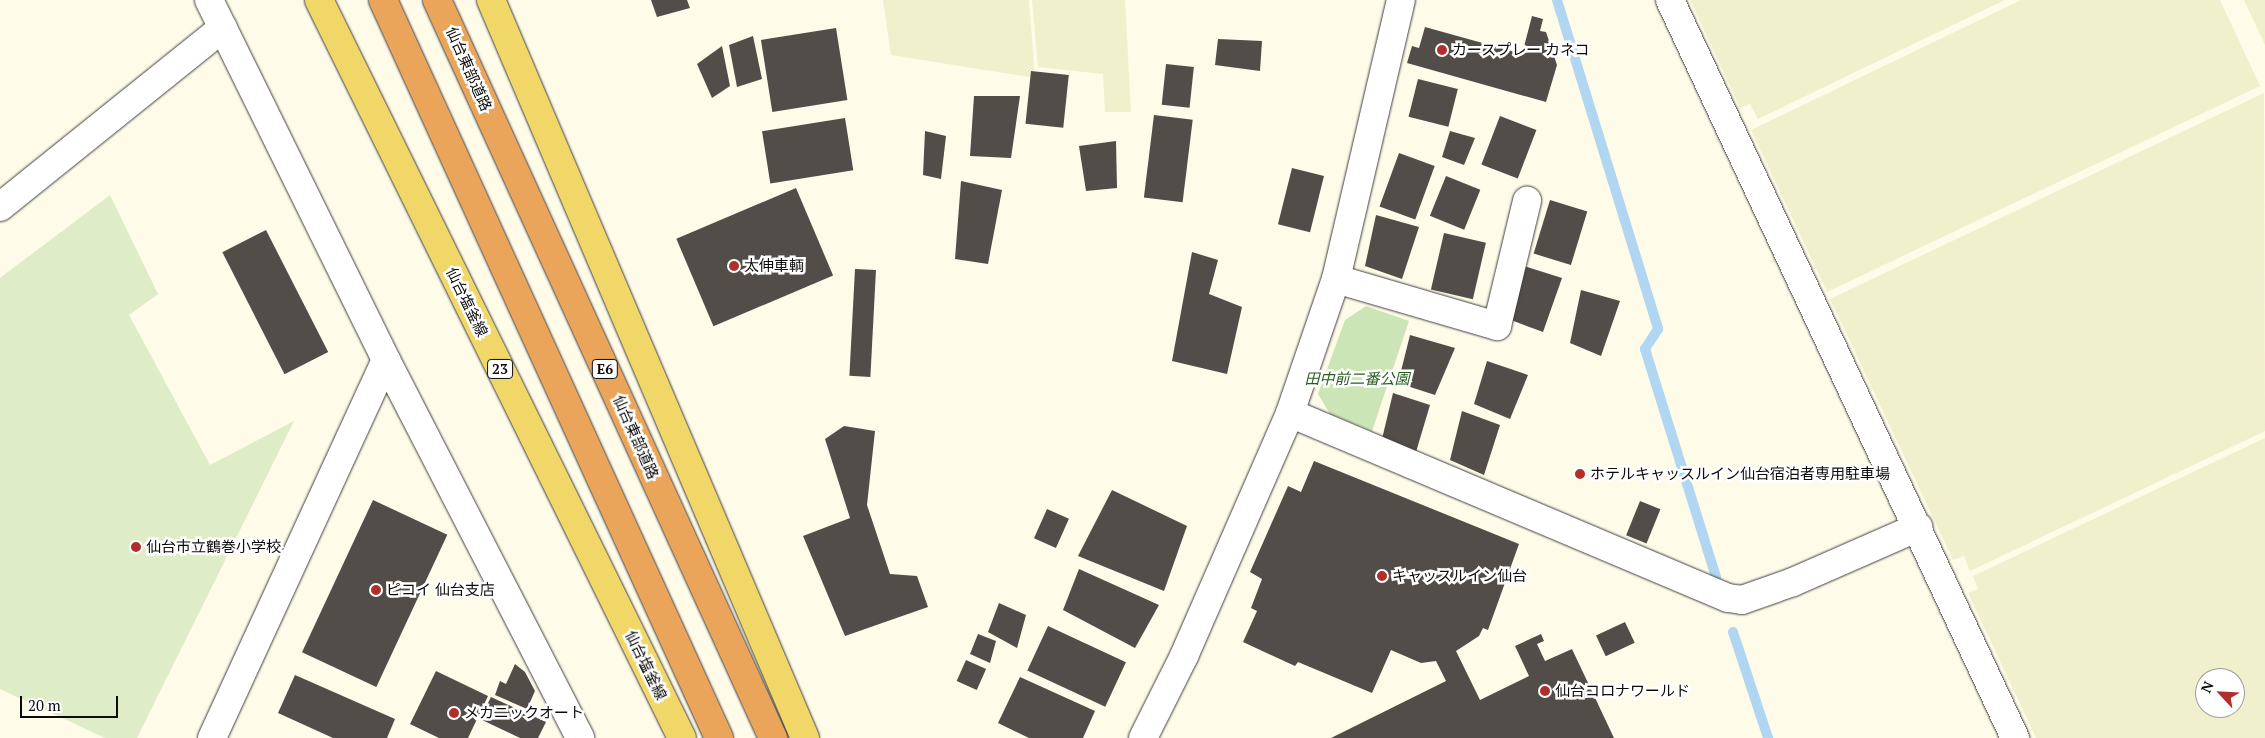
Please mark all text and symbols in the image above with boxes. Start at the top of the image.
street label: 仙台東部道路 [442,24,496,114]
place label: カースプレー カネコ [1452,41,1591,59]
marker: カースプレー カネコ [1436,44,1448,56]
place label: 太伸車輌 [744,257,804,275]
marker: 太伸車輌 [728,260,740,272]
street label: 仙台塩釜線 [442,264,492,340]
road number: 23 [486,358,514,380]
road number: E6 [591,358,619,380]
park label: 田中前二番公園 [1305,370,1409,388]
street label: 仙台東部道路 [609,392,663,482]
place label: ホテルキャッスルイン仙台宿泊者専用駐車場 [1590,465,1890,483]
marker: ホテルキャッスルイン仙台宿泊者専用駐車場 [1574,468,1586,480]
place label: 仙台市立鶴巻小学校 [146,538,281,556]
marker: 仙台市立鶴巻小学校 [130,541,142,553]
place label: キャッスルイン仙台 [1392,567,1527,585]
marker: キャッスルイン仙台 [1376,570,1388,582]
place label: ピコイ 仙台支店 [386,581,495,599]
marker: ピコイ 仙台支店 [370,584,382,596]
street label: 仙台塩釜線 [621,627,671,703]
north arrow [2195,668,2245,718]
text: N [2196,678,2218,696]
place label: 仙台コロナワールド [1555,682,1690,700]
marker: 仙台コロナワールド [1539,685,1551,697]
scale bar [22,686,120,718]
text: 20 m [28,695,61,715]
place label: メカニックオート [464,704,584,722]
marker: メカニックオート [448,707,460,719]

